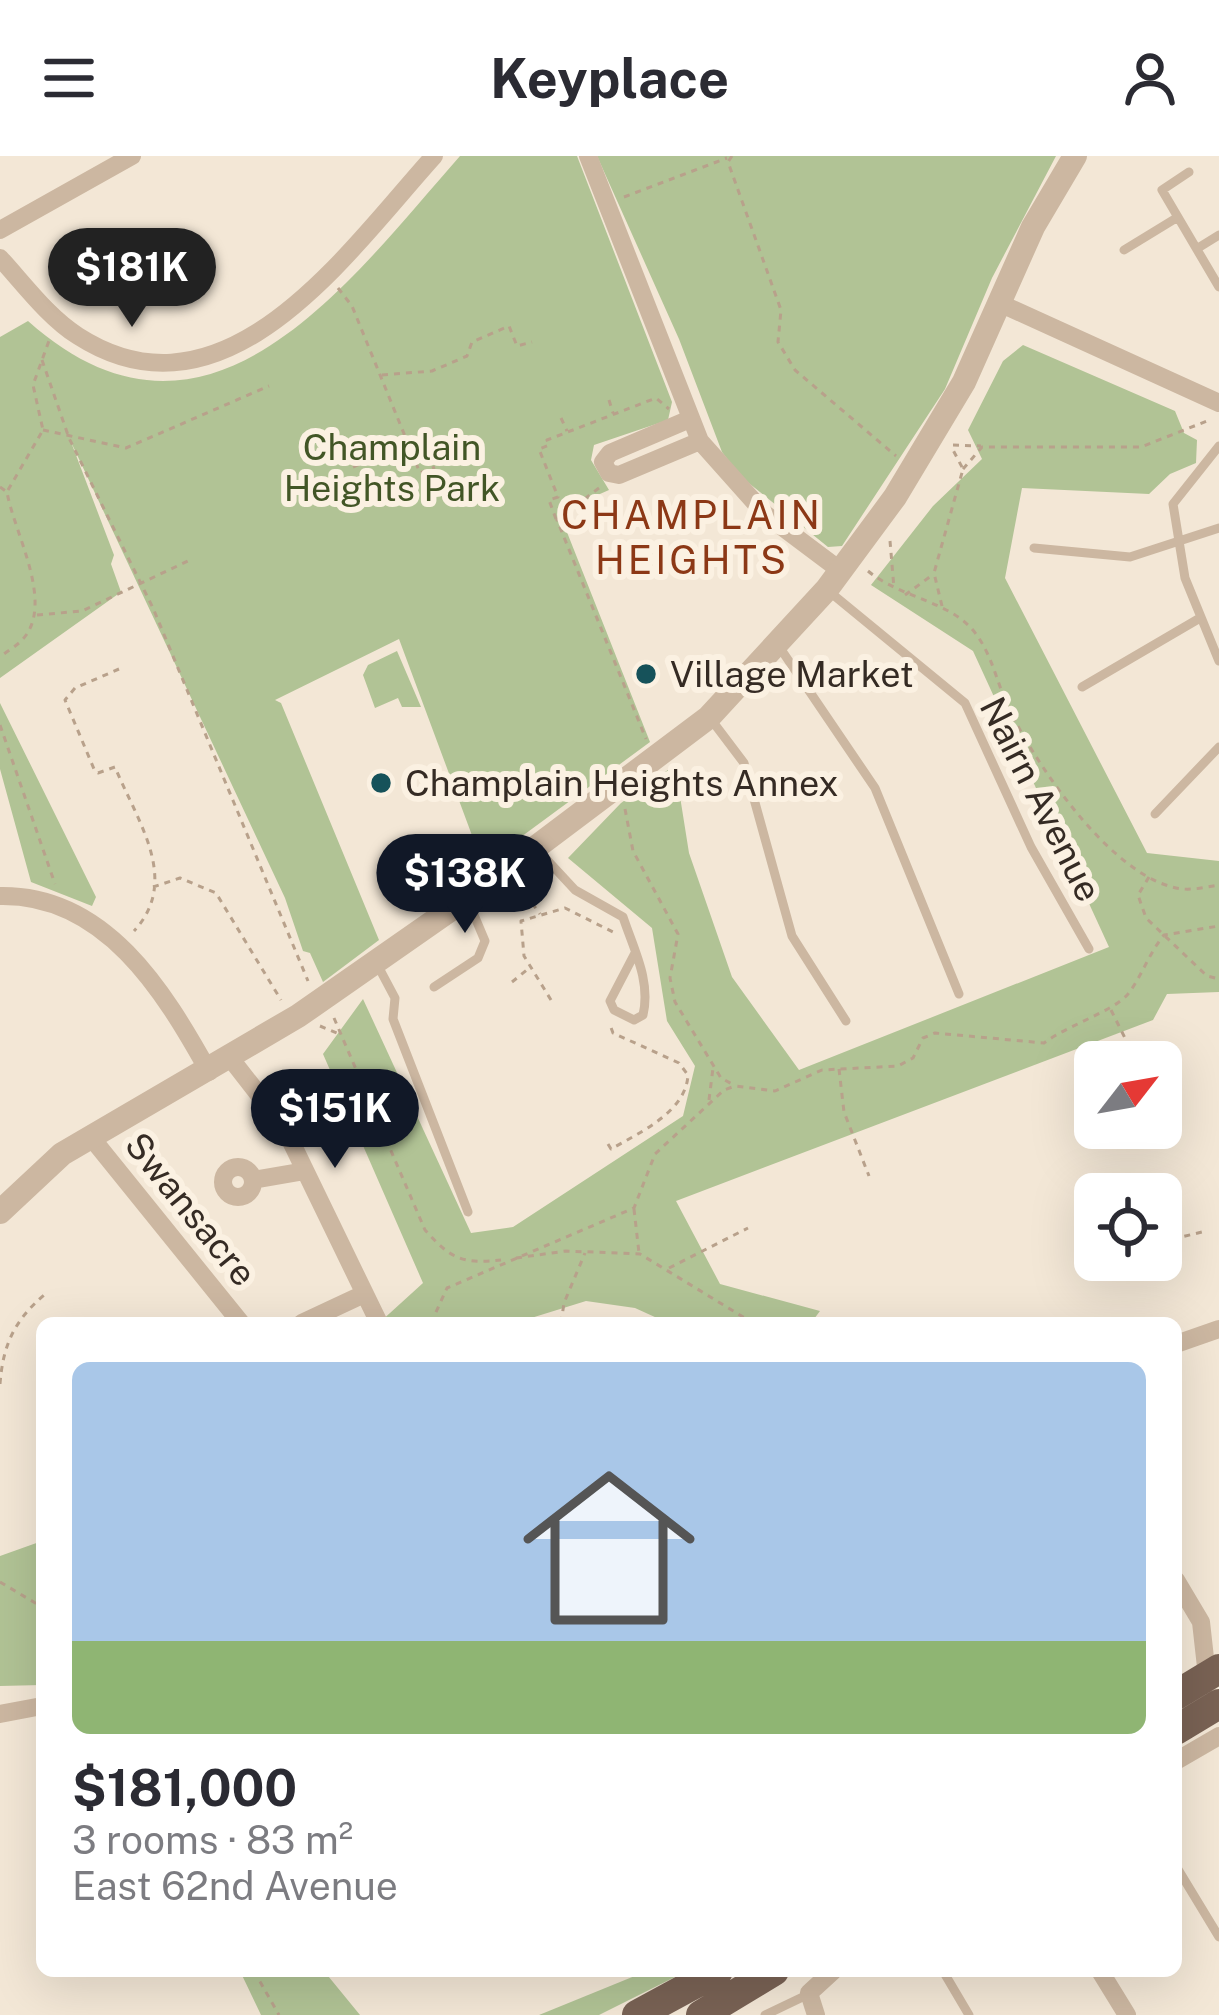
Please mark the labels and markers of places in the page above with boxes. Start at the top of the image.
pin: $181K [48,228,216,330]
place label: Village Market [670,653,914,695]
marker: Village Market [633,661,659,687]
place label: Champlain Heights Annex [405,762,839,804]
marker: Champlain Heights Annex [368,770,394,796]
pin: $138K [381,834,549,936]
pin: $151K [251,1069,419,1171]

